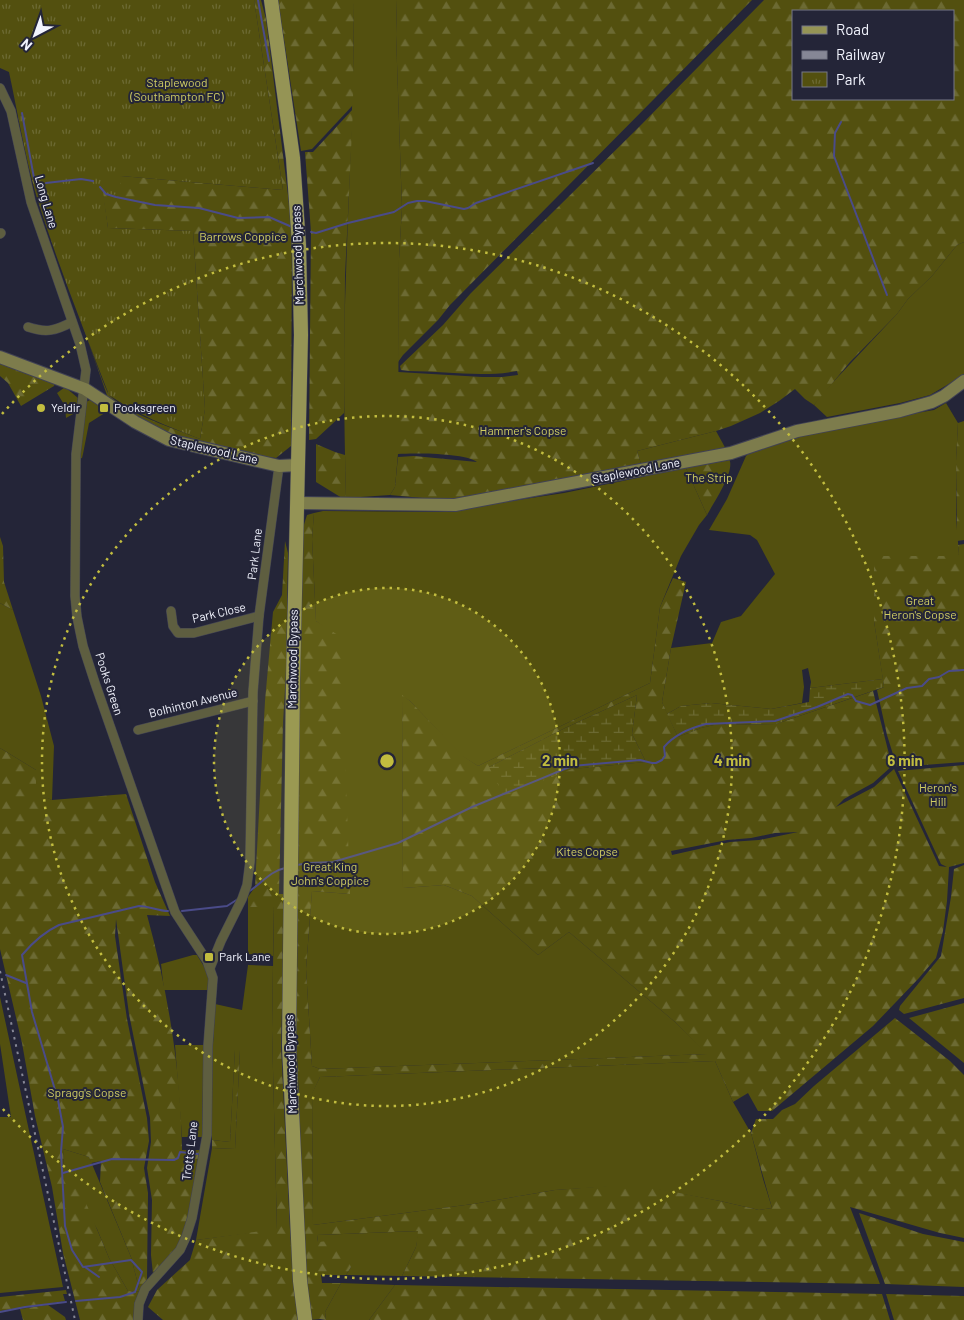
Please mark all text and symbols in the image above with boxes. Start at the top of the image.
north arrow [10,10,60,60]
legend [792,10,954,100]
text: Road [836,20,869,38]
text: N [17,36,35,55]
text: Railway [836,45,885,63]
text: Park [836,70,866,88]
park label: Staplewood (Southampton FC) [129,75,225,103]
street label: Long Lane [33,174,61,230]
street label: Marchwood Bypass [288,205,306,305]
park label: Barrows Coppice [199,229,287,243]
place label: Yeldir [51,400,81,414]
place label: Pooksgreen [114,400,176,414]
marker: Yeldir [35,402,47,414]
marker: Pooksgreen [98,402,110,414]
park label: Hammer's Copse [480,423,566,437]
street label: Staplewood Lane [169,432,259,466]
street label: Staplewood Lane [591,455,681,485]
park label: The Strip [685,470,733,484]
street label: Park Lane [244,527,264,580]
park label: Great Heron's Copse [883,593,957,621]
street label: Park Close [191,599,247,625]
street label: Marchwood Bypass [284,609,300,709]
street label: Pooks Green [93,651,127,717]
street label: Bolhinton Avenue [147,684,238,720]
text: 2 min [542,751,578,769]
text: 4 min [714,751,750,769]
text: 6 min [887,751,923,769]
centre of rings [378,752,396,770]
park label: Heron's Hill [919,780,957,808]
park label: Kites Copse [556,844,618,858]
park label: Great King John's Coppice [291,859,369,887]
place label: Park Lane [219,949,271,963]
marker: Park Lane [203,951,215,963]
street label: Marchwood Bypass [281,1014,299,1114]
park label: Spragg's Copse [48,1085,126,1099]
street label: Trotts Lane [178,1120,200,1181]

